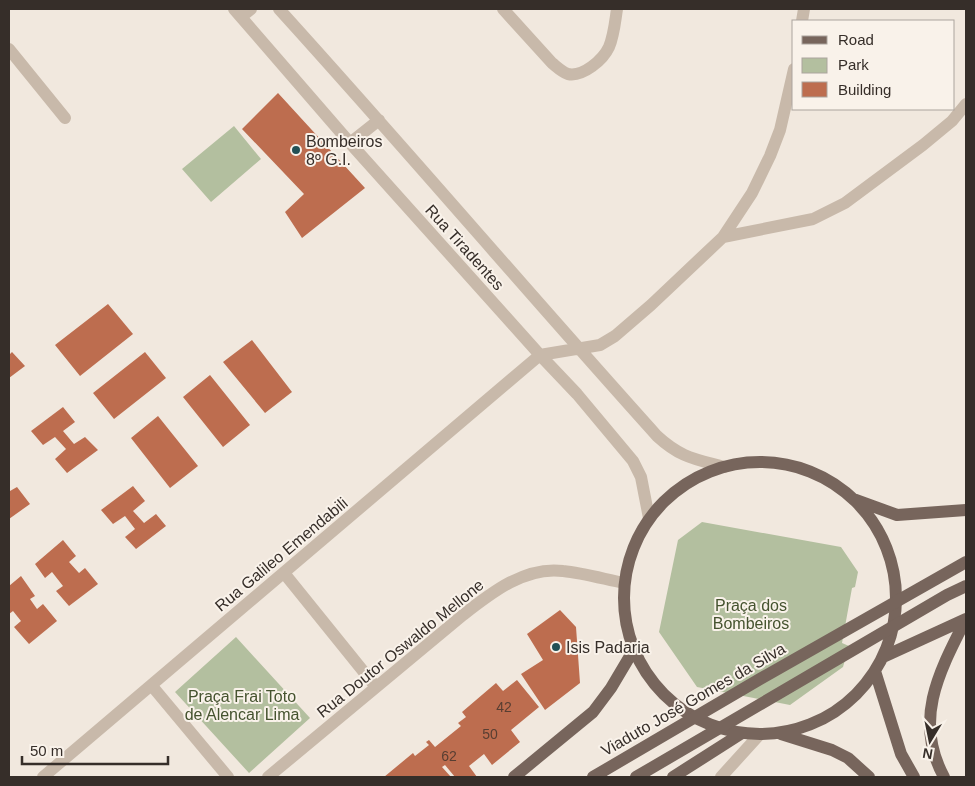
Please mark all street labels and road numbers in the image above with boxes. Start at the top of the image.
street label: Rua Tiradentes [422,201,507,293]
street label: Rua Galileo Emendabili [212,494,351,615]
street label: Rua Doutor Oswaldo Mellone [314,576,487,721]
street label: Viaduto José Gomes da Silva [598,640,788,759]

